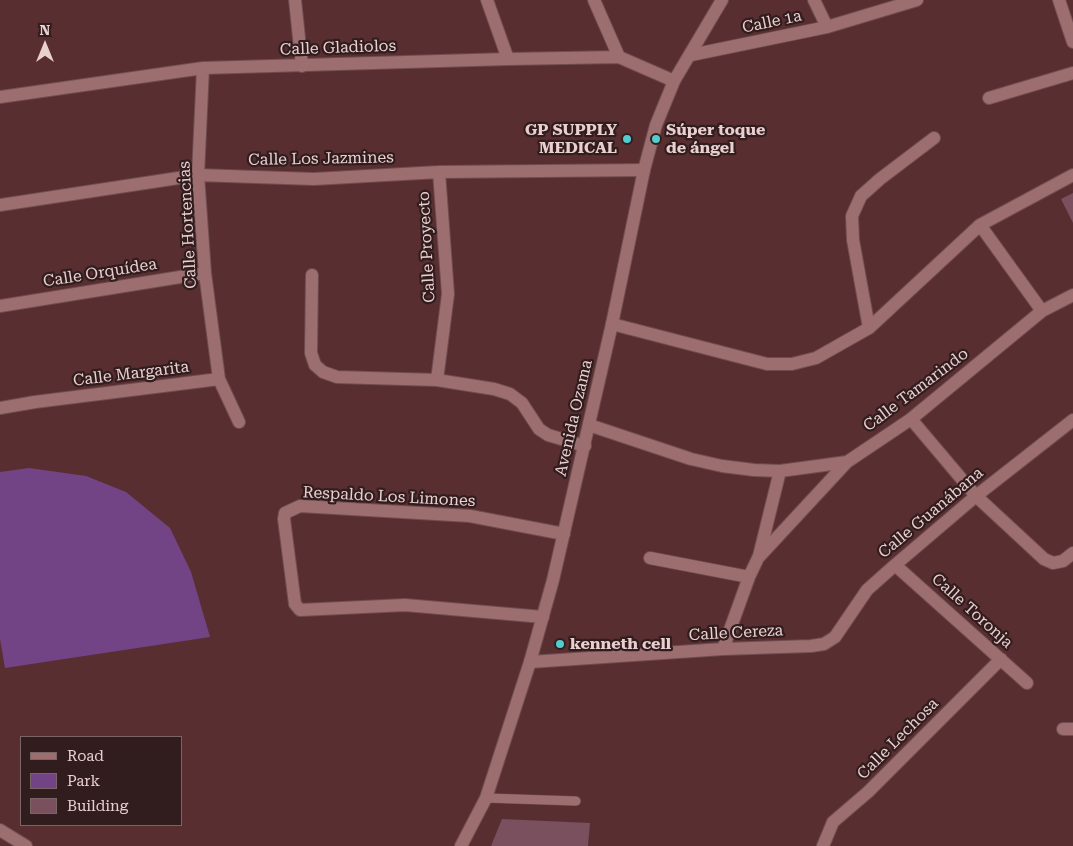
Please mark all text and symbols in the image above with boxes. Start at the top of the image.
street label: Calle 1a [740,6,804,38]
north arrow [20,20,70,70]
text: N [40,22,50,38]
street label: Calle Gladiolos [280,36,396,60]
place label: GP SUPPLY MEDICAL [525,120,617,158]
place label: Súper toque de ángel [666,120,765,158]
marker: GP SUPPLY MEDICAL [621,133,633,145]
marker: Súper toque de ángel [650,133,662,145]
street label: Calle Los Jazmines [248,148,394,170]
street label: Calle Hortencias [175,161,201,289]
street label: Calle Proyecto [414,191,440,303]
street label: Calle Orquídea [42,255,158,291]
street label: Calle Tamarindo [860,344,972,436]
street label: Calle Margarita [72,357,190,391]
street label: Avenida Ozama [551,358,597,478]
street label: Calle Guanábana [875,463,987,563]
street label: Respaldo Los Limones [302,483,476,511]
street label: Calle Toronja [928,570,1016,652]
street label: Calle Cereza [688,621,784,645]
place label: kenneth cell [570,634,671,654]
marker: kenneth cell [554,638,566,650]
street label: Calle Lechosa [853,694,943,784]
legend [20,736,182,826]
text: Road [67,747,104,765]
text: Park [67,772,100,790]
text: Building [67,797,128,815]

